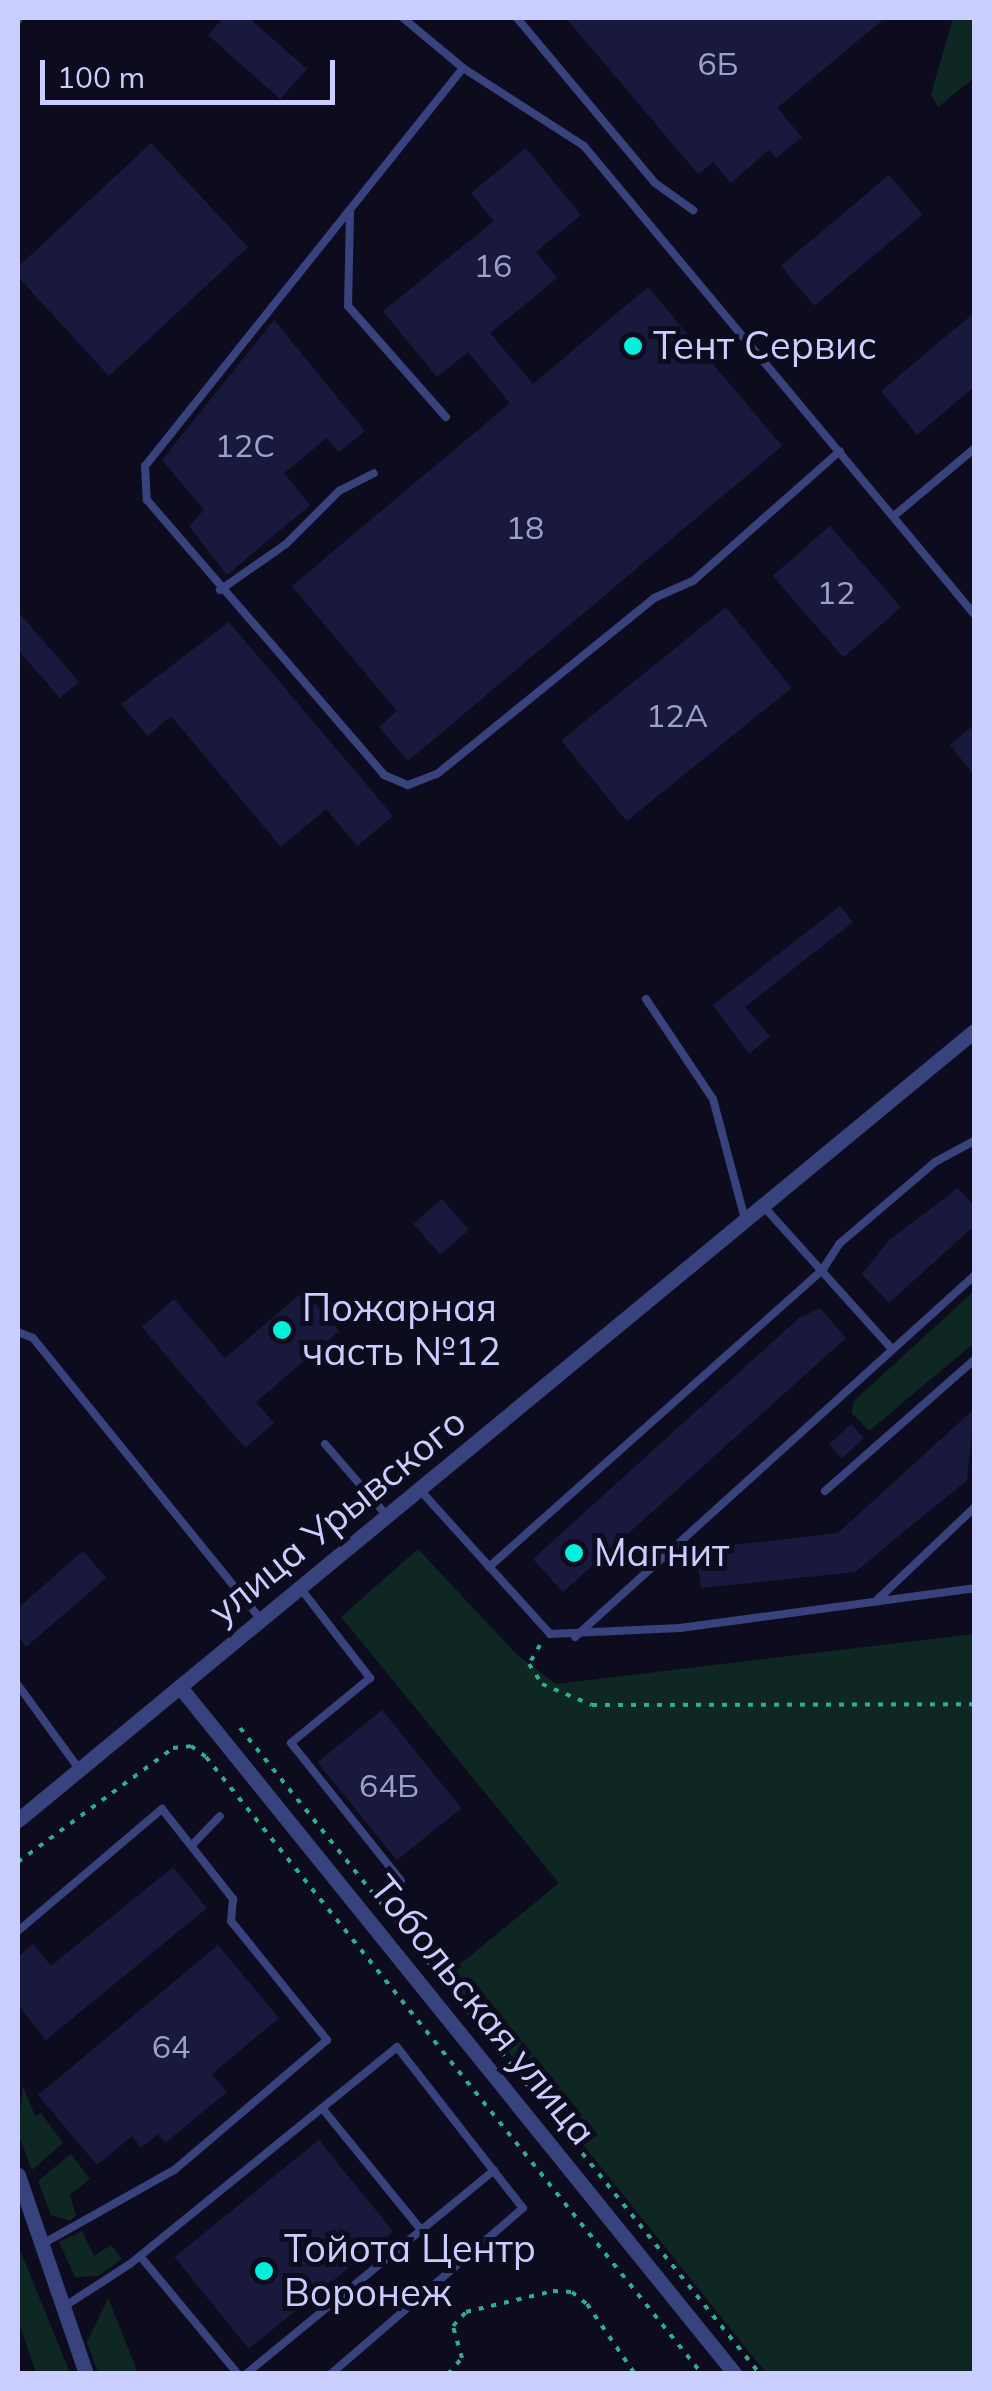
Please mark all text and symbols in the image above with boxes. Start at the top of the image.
scale bar [45,40,340,102]
house number: 6Б [698,44,738,82]
text: 100 m [57,58,145,96]
house number: 16 [474,246,512,284]
place label: Тент Сервис [653,323,877,369]
marker: Тент Сервис [622,335,644,357]
house number: 12С [215,426,275,464]
house number: 18 [506,508,544,546]
house number: 12 [817,573,855,611]
house number: 12А [646,696,708,734]
place label: Пожарная часть №12 [302,1285,501,1375]
marker: Пожарная часть №12 [271,1319,293,1341]
street label: улица Урывского [199,1398,475,1634]
place label: Магнит [594,1530,729,1576]
marker: Магнит [563,1542,585,1564]
house number: 64Б [359,1766,419,1804]
street label: Тобольская улица [360,1866,606,2154]
house number: 64 [152,2027,190,2065]
place label: Тойота Центр Воронеж [284,2226,536,2316]
marker: Тойота Центр Воронеж [253,2260,275,2282]

